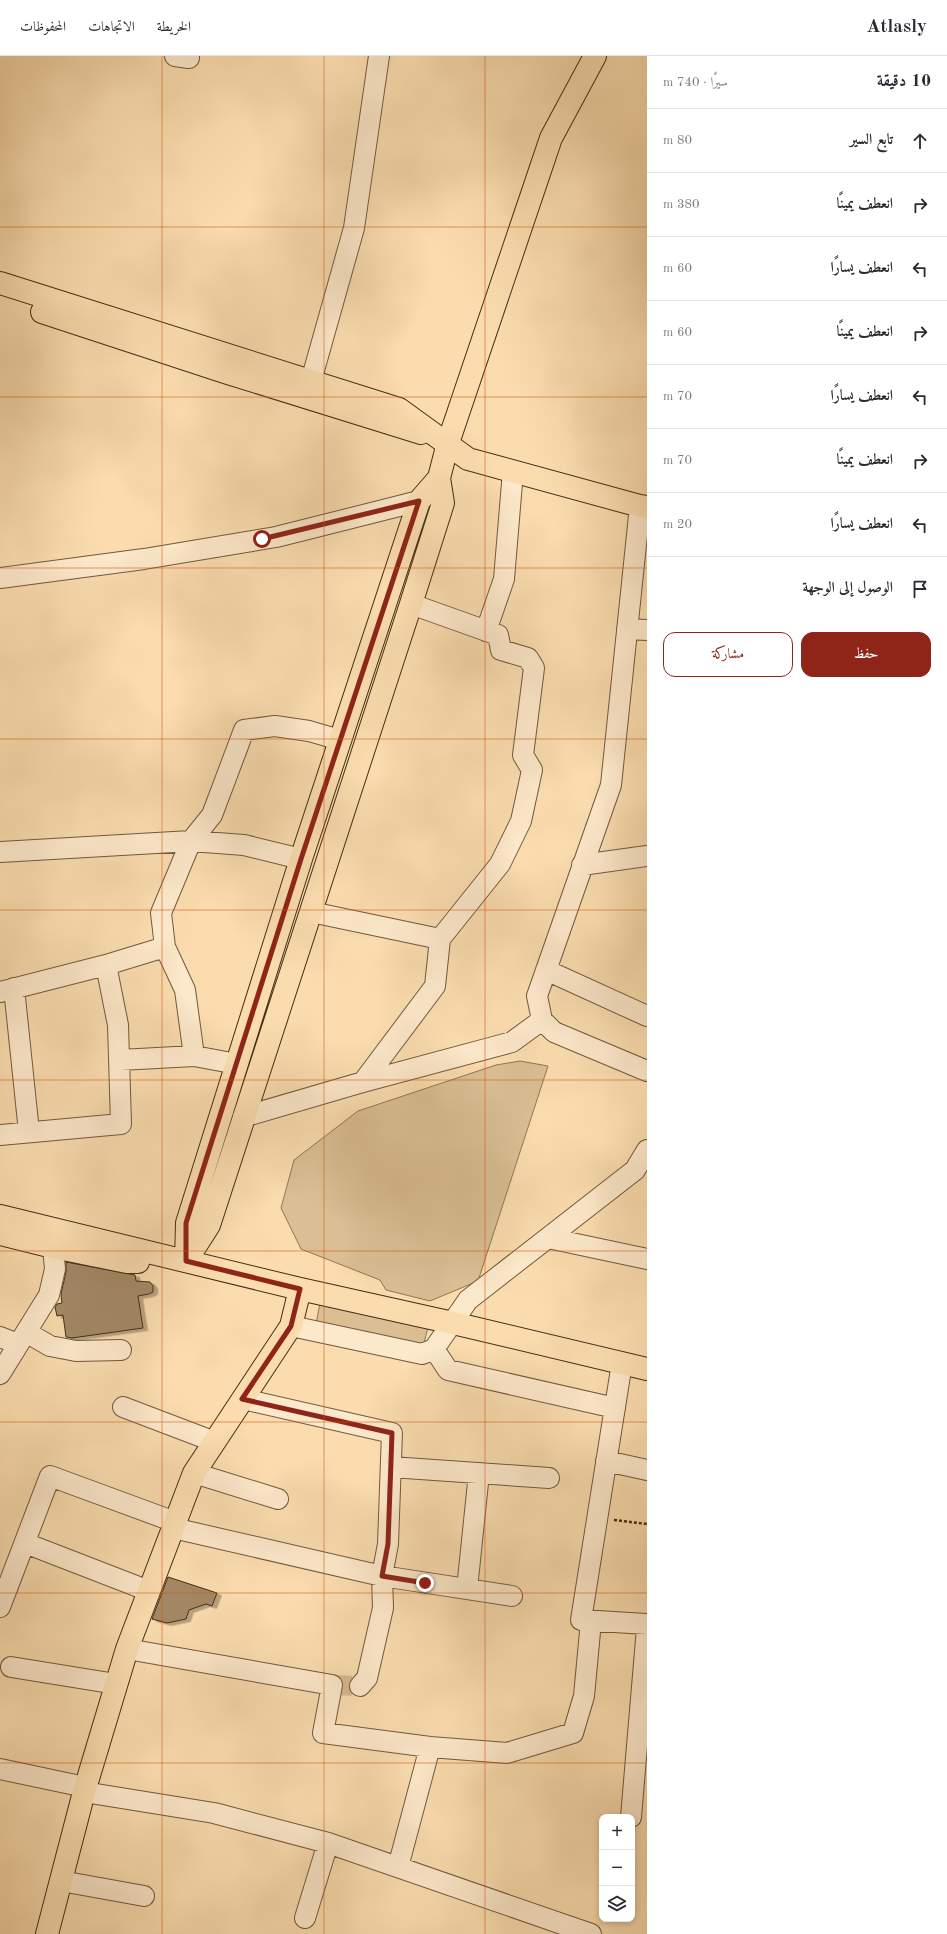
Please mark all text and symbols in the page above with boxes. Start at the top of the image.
text: Atlasly [866,18,927,37]
text: المحفوظات [20,20,66,34]
text: الاتجاهات [88,20,135,34]
text: الخريطة [157,20,191,34]
text: 10 دقيقة [877,73,931,90]
text: سيرًا · 740 m [663,76,728,89]
icon: ahead [909,130,931,152]
text: تابع السير [850,133,893,148]
text: 80 m [663,134,692,147]
icon: right [909,194,931,216]
text: انعطف يمينًا [837,197,893,212]
text: 380 m [663,198,700,211]
icon: left [909,258,931,280]
text: انعطف يسارًا [831,261,893,276]
text: 60 m [663,262,692,275]
icon: right [909,322,931,344]
text: انعطف يمينًا [837,325,893,340]
text: 60 m [663,326,692,339]
icon: left [909,386,931,408]
text: انعطف يسارًا [831,389,893,404]
text: 70 m [663,390,692,403]
icon: right [909,450,931,472]
text: انعطف يمينًا [837,453,893,468]
text: 70 m [663,454,692,467]
icon: left [909,514,931,536]
text: انعطف يسارًا [831,517,893,532]
text: 20 m [663,518,692,531]
route start [253,530,271,548]
icon: arrive [909,578,931,600]
text: الوصول إلى الوجهة [802,581,893,596]
button: مشاركة [663,632,793,677]
button: حفظ [801,632,931,677]
route end [416,1574,434,1592]
map controls [599,1814,635,1922]
button: + [599,1814,635,1850]
button: − [599,1850,635,1886]
button: layers [599,1886,635,1922]

